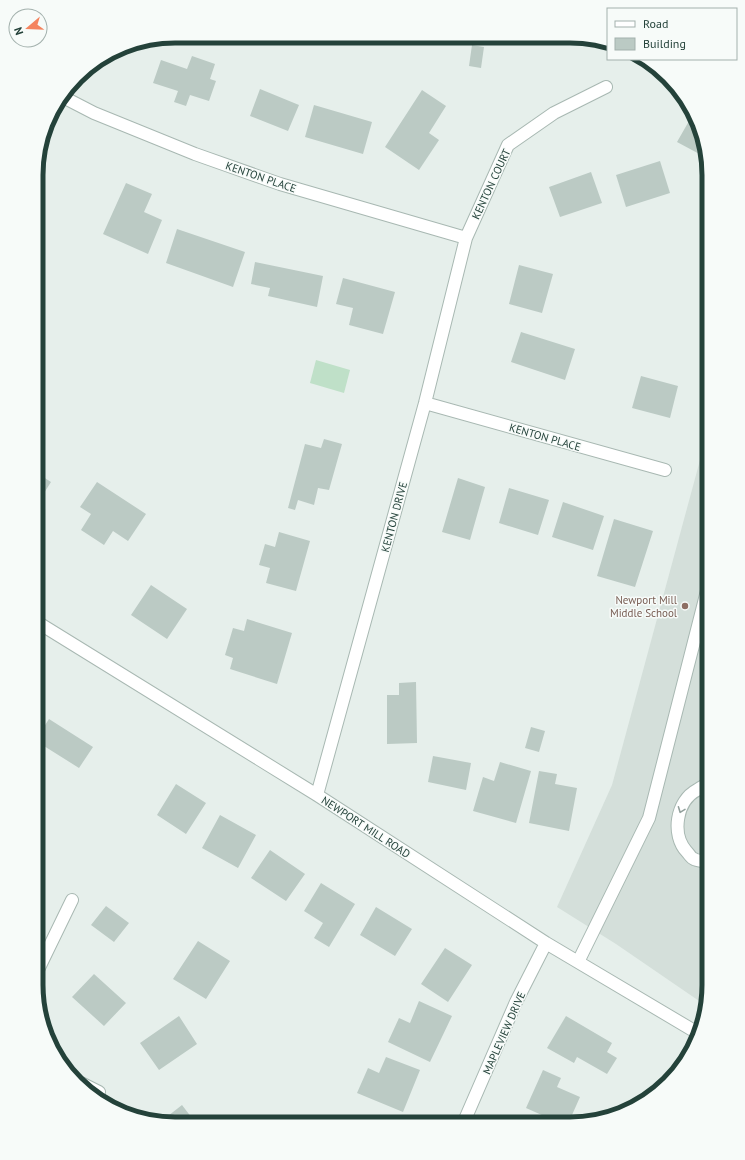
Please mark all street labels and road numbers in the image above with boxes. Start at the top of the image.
street label: KENTON COURT [469,147,513,221]
street label: KENTON PLACE [224,158,298,196]
street label: KENTON PLACE [508,420,582,454]
street label: KENTON DRIVE [378,480,410,554]
street label: NEWPORT MILL ROAD [319,793,413,861]
street label: MAPLEVIEW DRIVE [479,989,529,1077]

